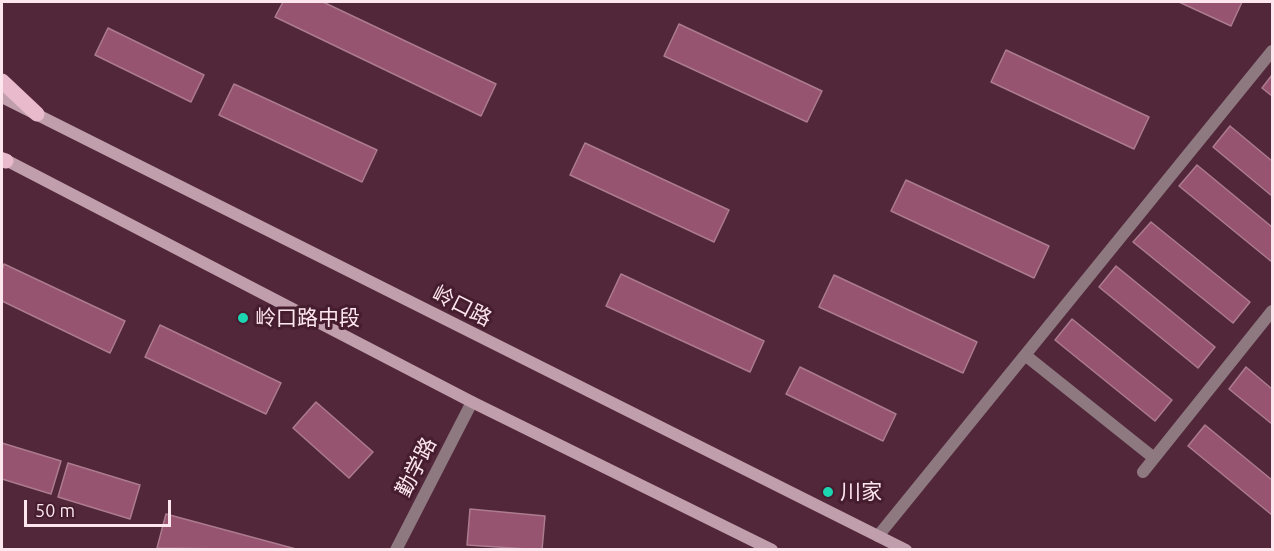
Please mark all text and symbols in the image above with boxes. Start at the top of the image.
street label: 岭口路 [428,280,496,332]
place label: 岭口路中段 [255,305,360,331]
marker: 岭口路中段 [236,311,250,325]
street label: 勤学路 [390,433,442,501]
place label: 川家 [840,479,882,505]
marker: 川家 [821,485,835,499]
scale bar [27,488,174,526]
text: 50 m [35,500,75,520]

